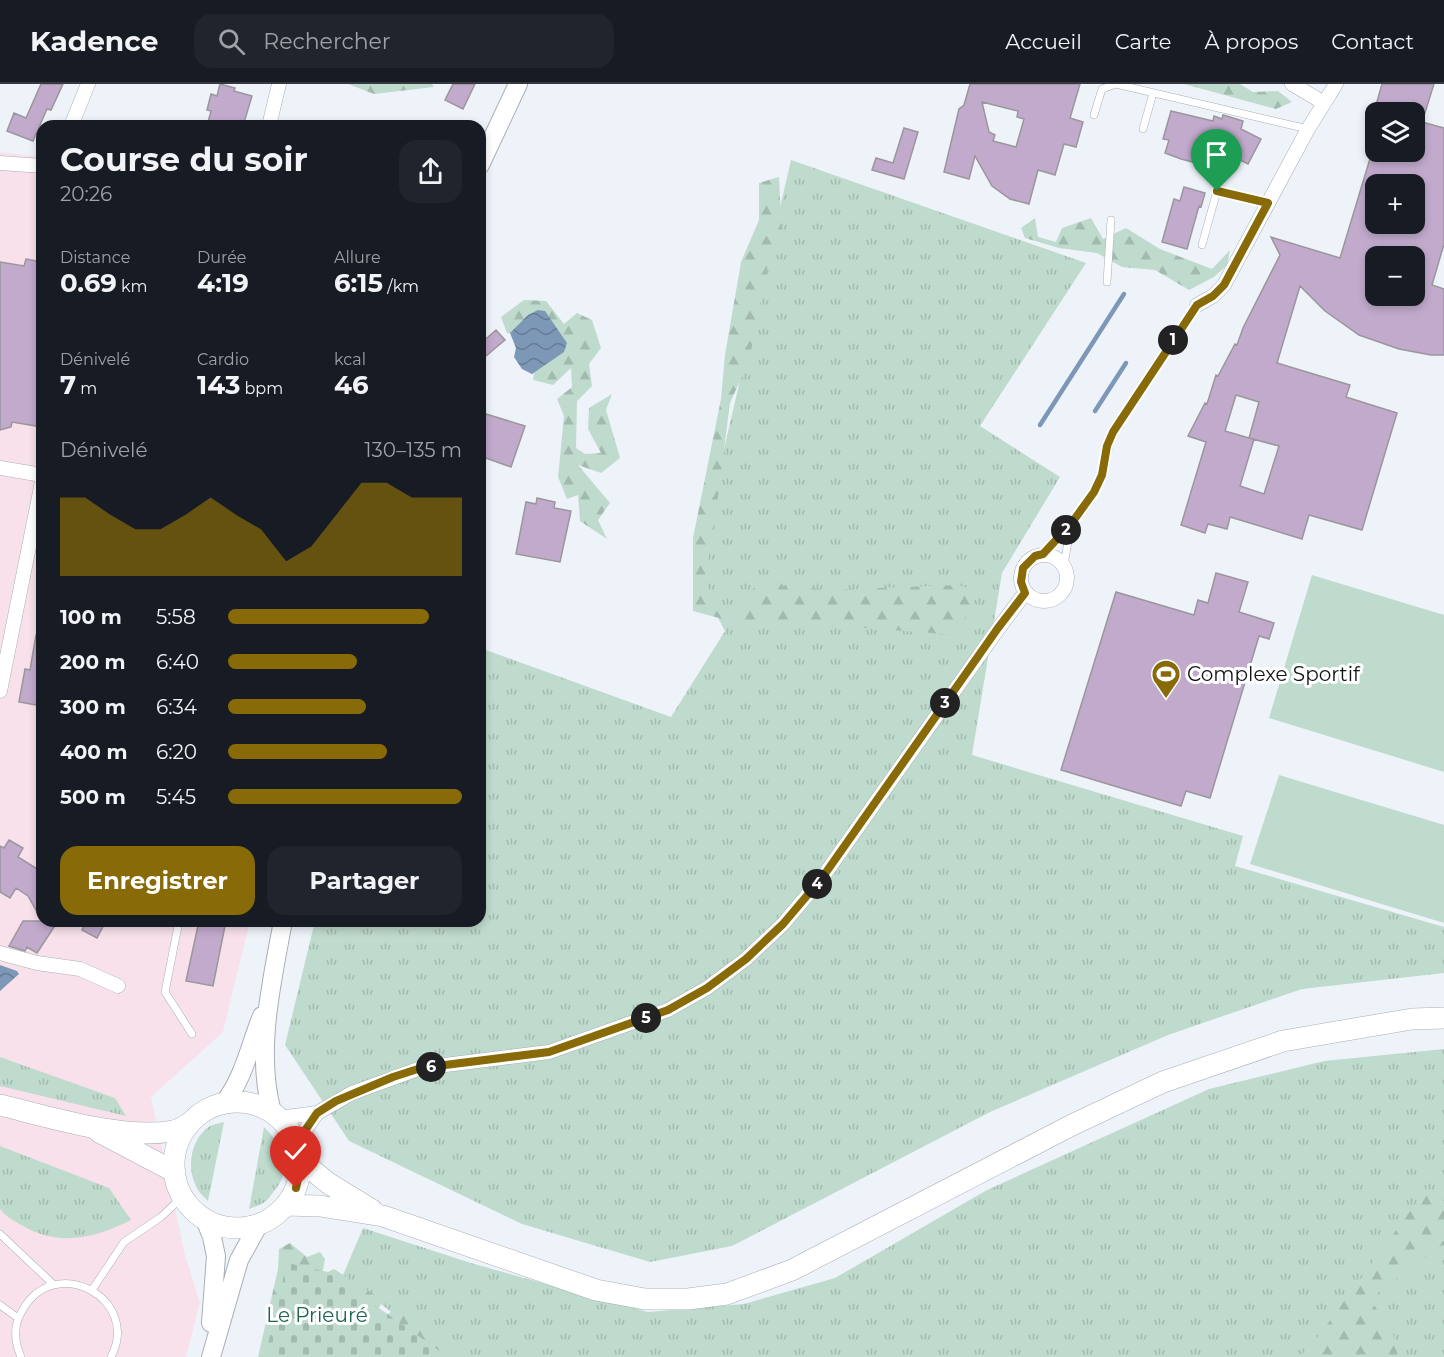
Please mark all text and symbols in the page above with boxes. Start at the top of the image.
search box [194,14,614,68]
text: Kadence [30,24,158,58]
icon: search [215,25,248,58]
text: Rechercher [263,28,391,55]
text: Accueil [1005,29,1082,54]
text: Carte [1115,29,1171,54]
text: À propos [1204,29,1298,54]
text: Contact [1331,29,1414,54]
map controls [1365,102,1425,306]
button: layers [1365,102,1425,162]
pin [1191,129,1242,191]
icon: arrive [1200,138,1233,171]
text: Course du soir [60,139,308,179]
button: share [399,140,462,203]
button: + [1365,174,1425,234]
text: 20:26 [60,182,112,206]
button: − [1365,246,1425,306]
text: Distance [60,248,130,267]
text: Durée [197,248,247,267]
text: Allure [334,248,381,267]
text: 0.69 [60,267,117,299]
text: 4:19 [197,267,249,299]
text: 6:15 [334,267,383,299]
text: km [117,277,148,296]
text: /km [383,277,419,296]
pin: 1 [1158,325,1188,355]
text: 1 [1170,330,1176,349]
text: Dénivelé [60,350,130,369]
text: Cardio [197,350,249,369]
text: kcal [334,350,366,369]
text: 7 [60,369,76,401]
text: 143 [197,369,240,401]
text: 46 [334,369,368,401]
text: m [76,379,97,398]
text: bpm [240,379,283,398]
text: Dénivelé [60,438,148,462]
text: 130–135 m [364,438,462,462]
pin: 2 [1051,515,1081,545]
text: 2 [1061,520,1071,539]
text: 100 m [60,605,122,629]
text: 5:58 [156,605,196,629]
text: 200 m [60,650,126,674]
text: 6:40 [156,650,199,674]
sports icon: Complexe Sportif [1150,658,1182,700]
place label: Complexe Sportif [1187,662,1361,686]
pin: 3 [930,688,960,718]
text: 3 [940,693,950,712]
text: 300 m [60,695,126,719]
text: 6:34 [156,695,197,719]
text: 400 m [60,740,128,764]
text: 6:20 [156,740,197,764]
text: 500 m [60,785,126,809]
text: 5:45 [156,785,196,809]
button: Enregistrer [60,846,255,915]
button: Partager [267,846,462,915]
pin: 4 [802,869,832,899]
text: 4 [811,874,823,893]
pin: 5 [631,1003,661,1033]
text: 5 [641,1008,651,1027]
pin: 6 [416,1052,446,1082]
text: 6 [426,1057,436,1076]
pin [270,1126,321,1188]
icon: check [279,1135,312,1168]
park label: Le Prieuré [266,1303,368,1327]

